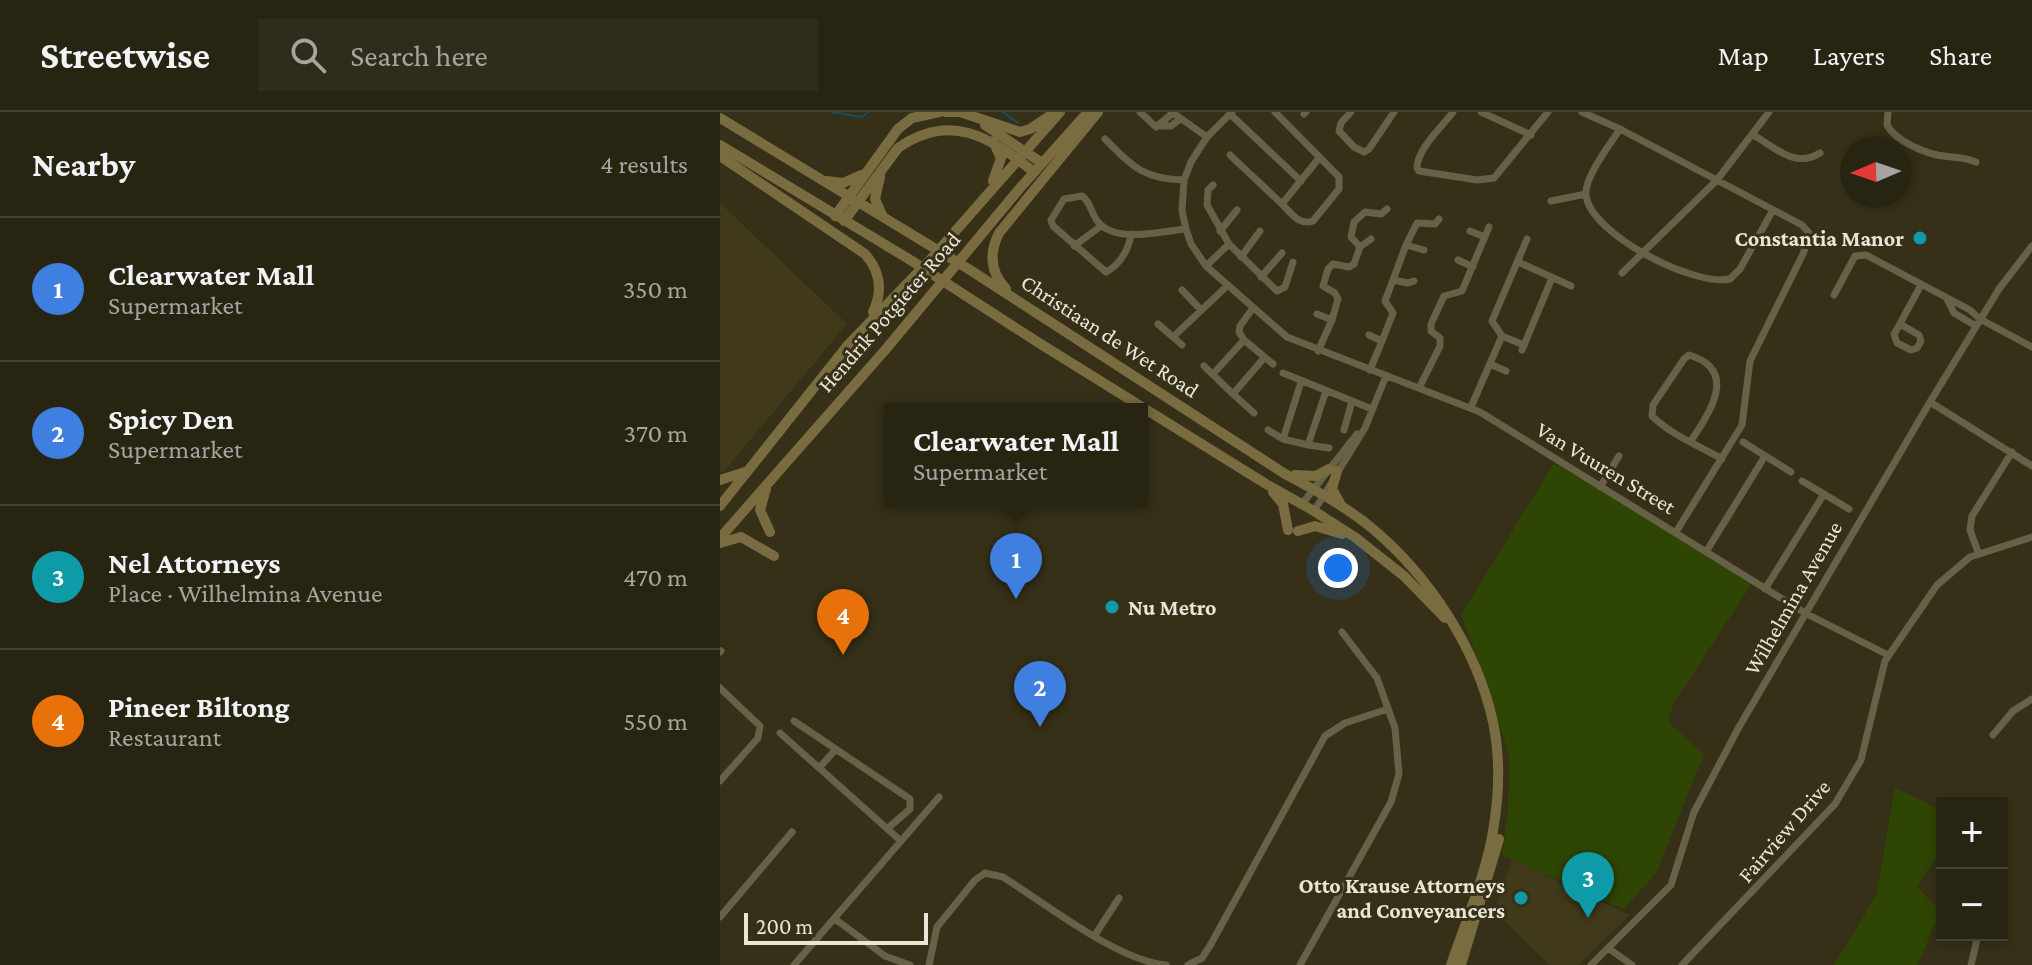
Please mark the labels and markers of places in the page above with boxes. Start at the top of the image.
place label: Constantia Manor [1735,226,1904,251]
marker: Constantia Manor [1911,229,1929,247]
pin: 1 [990,533,1042,599]
pin: 4 [817,589,869,655]
place label: Nu Metro [1128,595,1217,620]
marker: Nu Metro [1103,598,1121,616]
pin: 2 [1014,661,1066,727]
pin: 3 [1562,852,1614,918]
place label: Otto Krause Attorneys and Conveyancers [1299,873,1505,923]
marker: Otto Krause Attorneys and Conveyancers [1512,889,1530,907]

